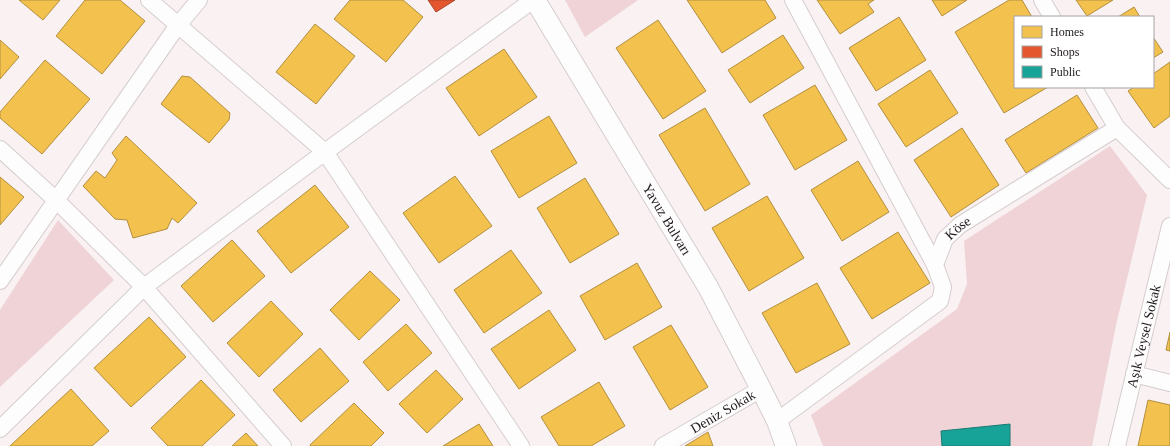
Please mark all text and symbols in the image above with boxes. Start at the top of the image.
legend [1014,16,1154,88]
text: Homes [1050,25,1084,39]
text: Shops [1050,45,1080,59]
text: Public [1050,65,1081,79]
street label: Yavuz Bulvarı [639,181,694,258]
street label: Köse [942,213,973,243]
street label: Aşık Veysel Sokak [1124,283,1164,389]
street label: Deniz Sokak [688,387,758,436]

